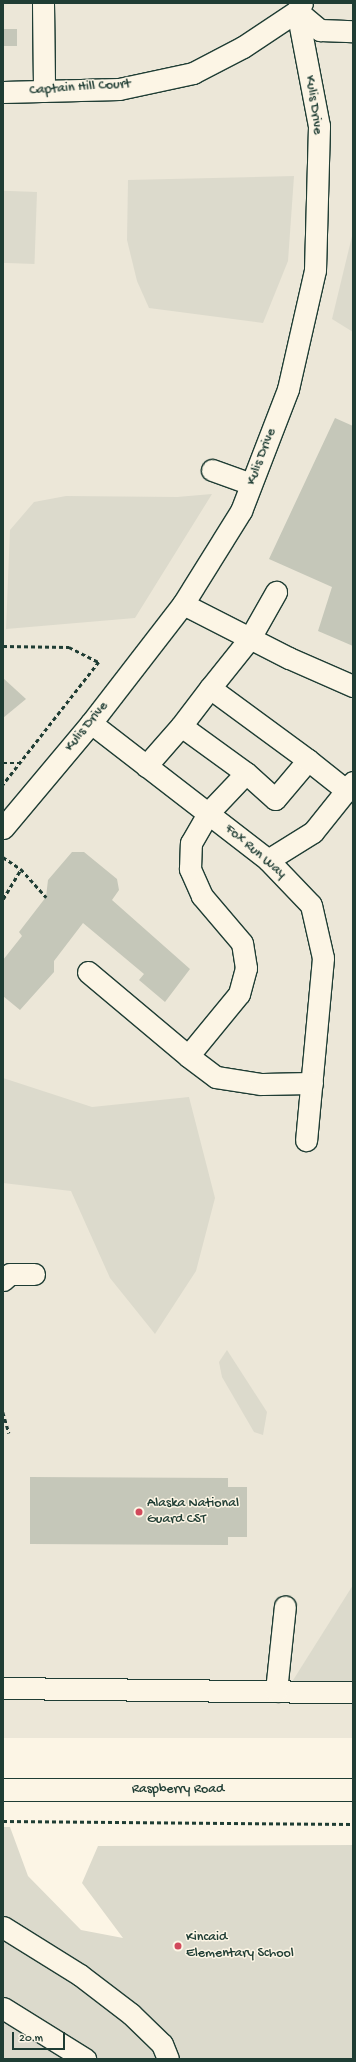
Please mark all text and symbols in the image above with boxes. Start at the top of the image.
street label: Kulis Drive [301,74,325,136]
street label: Captain Hill Court [29,76,131,100]
street label: Kulis Drive [244,426,280,488]
street label: Kulis Drive [62,699,112,755]
street label: Fox Run Way [221,821,289,883]
place label: Alaska National Guard CST [147,1496,239,1528]
marker: Alaska National Guard CST [134,1507,144,1517]
street label: Raspberry Road [132,1782,224,1798]
place label: Kincaid Elementary School [186,1930,294,1962]
marker: Kincaid Elementary School [173,1941,183,1951]
scale bar [14,2024,67,2050]
text: 20 m [19,2032,43,2046]

